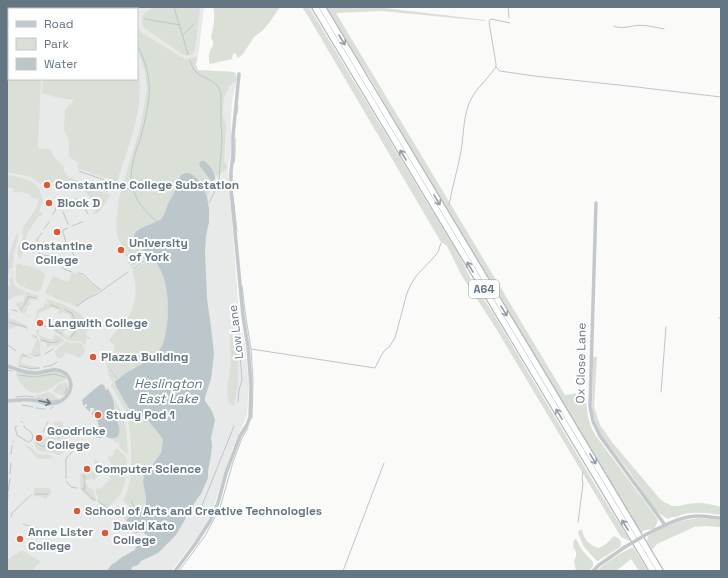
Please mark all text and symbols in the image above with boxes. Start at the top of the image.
legend [8,8,138,80]
text: Road [44,16,73,32]
one-way arrow [338,34,346,46]
text: Park [44,36,69,52]
text: Water [44,56,78,72]
one-way arrow [399,149,407,161]
place label: Constantine College Substation [55,177,239,193]
marker: Constantine College Substation [42,180,52,190]
one-way arrow [434,194,442,206]
place label: Block D [57,195,100,211]
marker: Block D [44,198,54,208]
marker: Constantine College [52,227,62,237]
place label: University of York [129,235,188,265]
place label: Constantine College [21,238,93,268]
marker: University of York [116,245,126,255]
one-way arrow [466,262,474,273]
road number: A64 [469,280,499,298]
street label: Low Lane [225,304,247,360]
one-way arrow [501,305,509,317]
place label: Langwith College [48,315,148,331]
marker: Langwith College [35,318,45,328]
street label: Ox Close Lane [572,323,590,403]
place label: Piazza Building [101,349,188,365]
marker: Piazza Building [88,352,98,362]
water label: Heslington East Lake [134,375,203,407]
one-way arrow [38,399,51,407]
place label: Study Pod 1 [106,407,175,423]
one-way arrow [554,408,562,420]
marker: Study Pod 1 [93,410,103,420]
place label: Goodricke College [47,423,106,453]
marker: Goodricke College [34,433,44,443]
one-way arrow [589,453,597,465]
place label: Computer Science [95,461,201,477]
marker: Computer Science [82,464,92,474]
place label: School of Arts and Creative Technologies [85,503,322,519]
marker: School of Arts and Creative Technologies [72,506,82,516]
place label: David Kato College [113,518,175,548]
one-way arrow [621,520,629,532]
place label: Anne Lister College [28,524,93,554]
marker: David Kato College [100,528,110,538]
marker: Anne Lister College [15,534,25,544]

